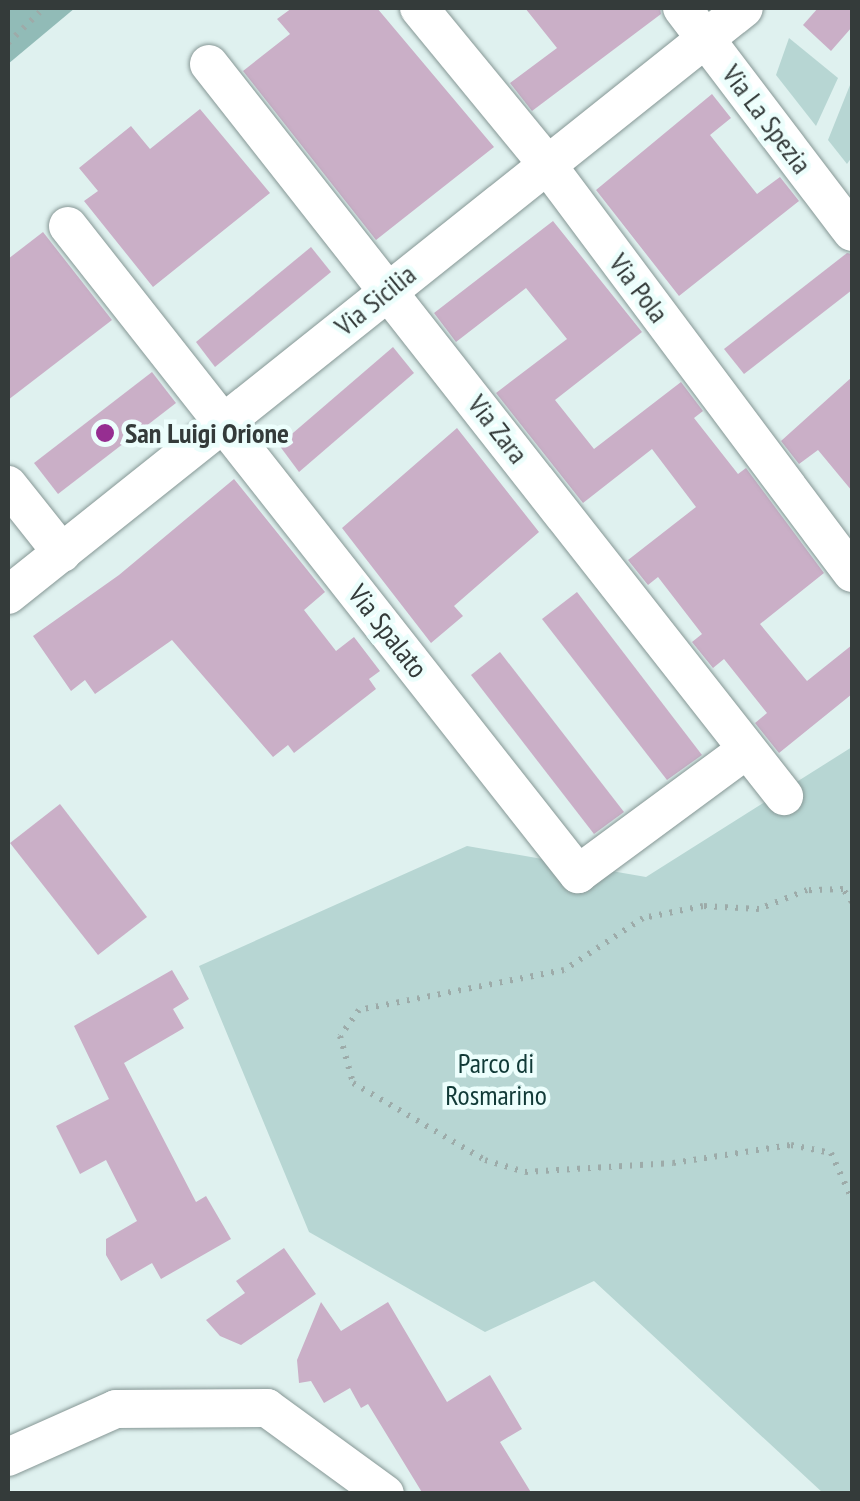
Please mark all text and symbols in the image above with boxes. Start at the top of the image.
street label: Via La Spezia [715,58,819,180]
street label: Via Pola [602,247,676,329]
street label: Via Sicilia [328,257,422,343]
street label: Via Zara [461,388,535,470]
place label: San Luigi Orione [125,416,289,450]
marker: San Luigi Orione [94,422,116,444]
street label: Via Spalato [341,578,435,684]
park label: Parco di Rosmarino [445,1046,547,1112]

